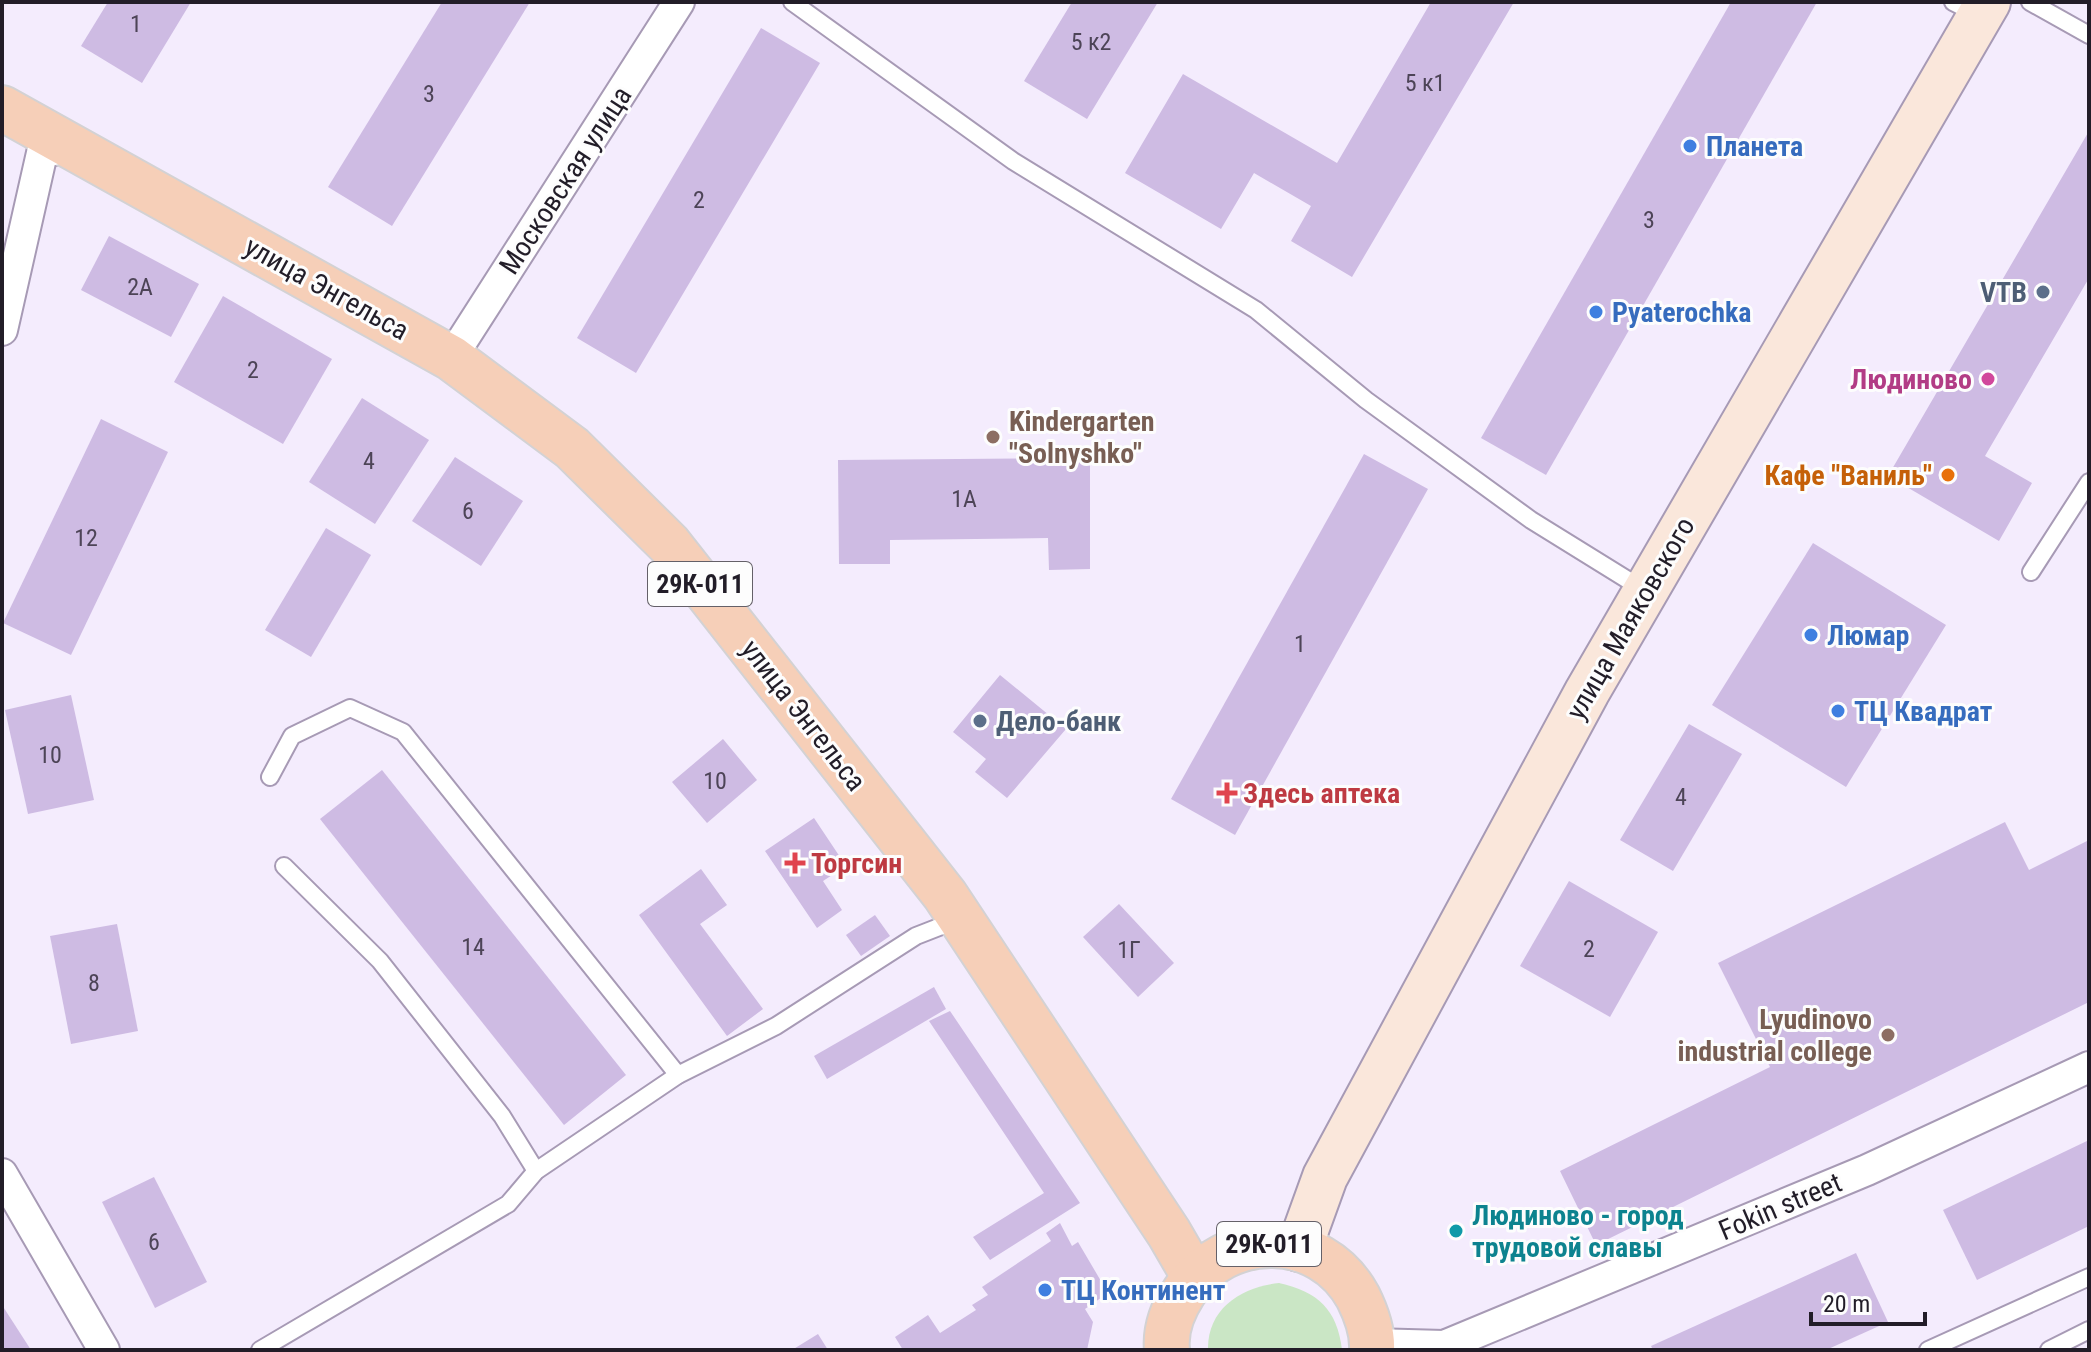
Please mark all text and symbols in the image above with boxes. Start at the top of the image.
house number: 1 [130,10,142,38]
house number: 5 к2 [1071,28,1111,56]
house number: 5 к1 [1405,69,1445,97]
house number: 3 [423,80,435,108]
street label: Московская улица [493,80,638,280]
place label: Планета [1706,130,1803,163]
marker: Планета [1681,137,1699,155]
house number: 2 [693,186,705,214]
house number: 3 [1643,206,1655,234]
street label: улица Энгельса [239,230,414,347]
house number: 2А [127,273,153,301]
place label: VTB [1980,276,2027,309]
marker: VTB [2034,283,2052,301]
place label: Pyaterochka [1612,296,1752,329]
marker: Pyaterochka [1587,303,1605,321]
house number: 2 [247,356,259,384]
place label: Людиново [1850,363,1972,396]
marker: Людиново [1979,370,1997,388]
place label: Kindergarten "Solnyshko" [1009,405,1155,470]
marker: Kindergarten "Solnyshko" [984,428,1002,446]
house number: 4 [363,447,375,475]
place label: Кафе "Ваниль" [1765,459,1932,492]
marker: Кафе "Ваниль" [1939,466,1957,484]
house number: 1А [951,485,977,513]
house number: 6 [462,497,474,525]
street label: улица Маяковского [1559,511,1702,725]
house number: 12 [74,524,98,552]
road number: 29К-011 [648,562,752,606]
place label: Люмар [1827,619,1909,652]
marker: Люмар [1802,626,1820,644]
house number: 1 [1294,630,1306,658]
street label: улица Энгельса [735,633,873,797]
place label: ТЦ Квадрат [1854,695,1993,728]
marker: ТЦ Квадрат [1829,702,1847,720]
place label: Дело-банк [996,705,1121,738]
marker: Дело-банк [971,712,989,730]
house number: 10 [38,741,62,769]
house number: 10 [703,767,727,795]
place label: Здесь аптека [1243,777,1400,810]
house number: 4 [1675,783,1687,811]
marker: Здесь аптека [1218,784,1236,802]
place label: Торгсин [811,847,902,880]
marker: Торгсин [786,854,804,872]
house number: 14 [461,933,485,961]
house number: 2 [1583,935,1595,963]
house number: 1Г [1117,936,1141,964]
house number: 8 [88,969,100,997]
place label: Lyudinovo industrial college [1677,1003,1872,1068]
marker: Lyudinovo industrial college [1879,1026,1897,1044]
street label: Fokin street [1714,1166,1847,1247]
place label: Людиново - город трудовой славы [1472,1199,1684,1264]
road number: 29К-011 [1217,1222,1321,1266]
marker: Людиново - город трудовой славы [1447,1222,1465,1240]
house number: 6 [148,1228,160,1256]
place label: ТЦ Континент [1061,1274,1226,1307]
scale bar [1811,1276,1925,1326]
marker: ТЦ Континент [1036,1281,1054,1299]
text: 20 m [1823,1290,1870,1318]

